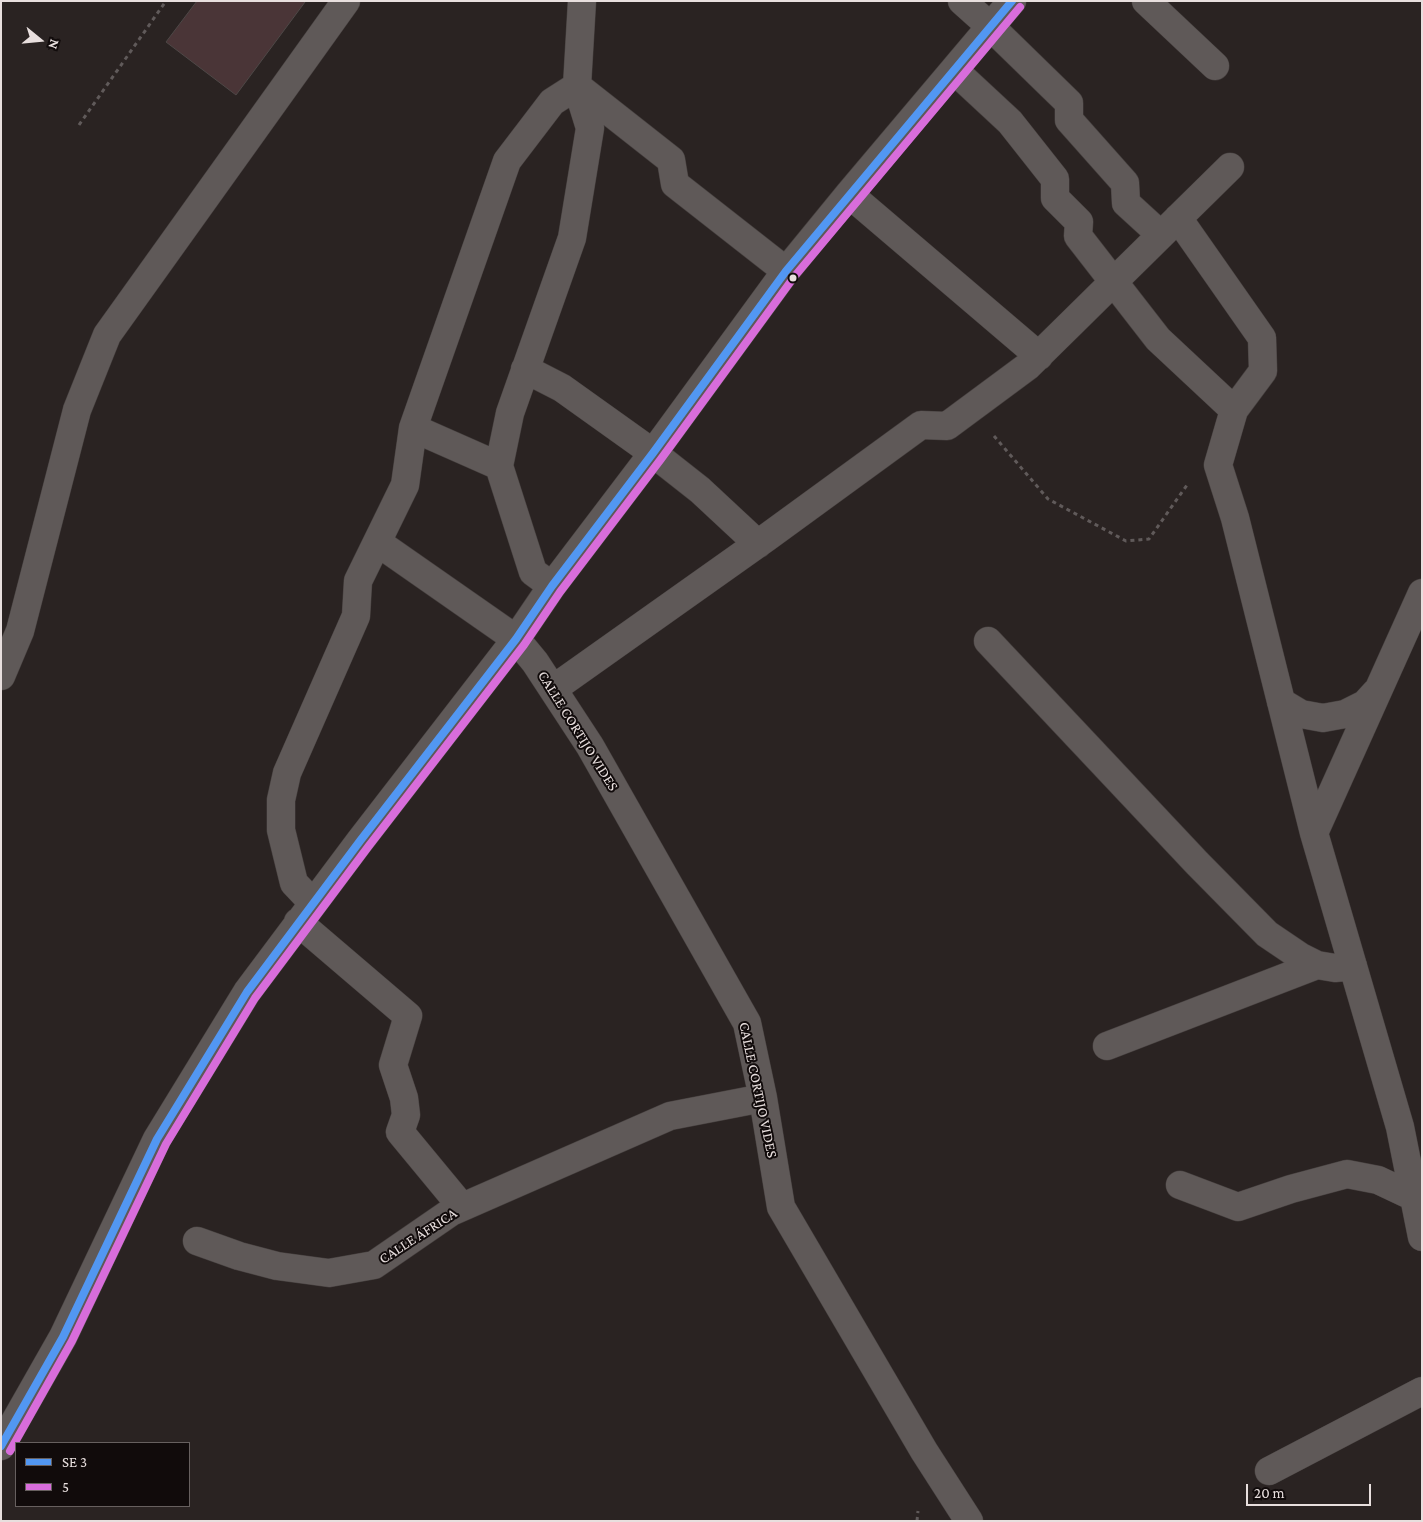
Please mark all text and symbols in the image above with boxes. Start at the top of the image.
north arrow [15,15,65,65]
text: N [45,37,63,51]
unlabelled marker [788,273,798,283]
street label: CALLE CORTIJO VIDES [534,668,622,794]
street label: CALLE CORTIJO VIDES [735,1020,781,1160]
street label: CALLE ÁFRICA [376,1204,460,1268]
legend [15,1442,190,1507]
text: SE 3 [62,1454,87,1470]
scale bar [1248,1474,1373,1506]
text: 5 [62,1479,69,1495]
text: 20 m [1254,1485,1285,1501]

